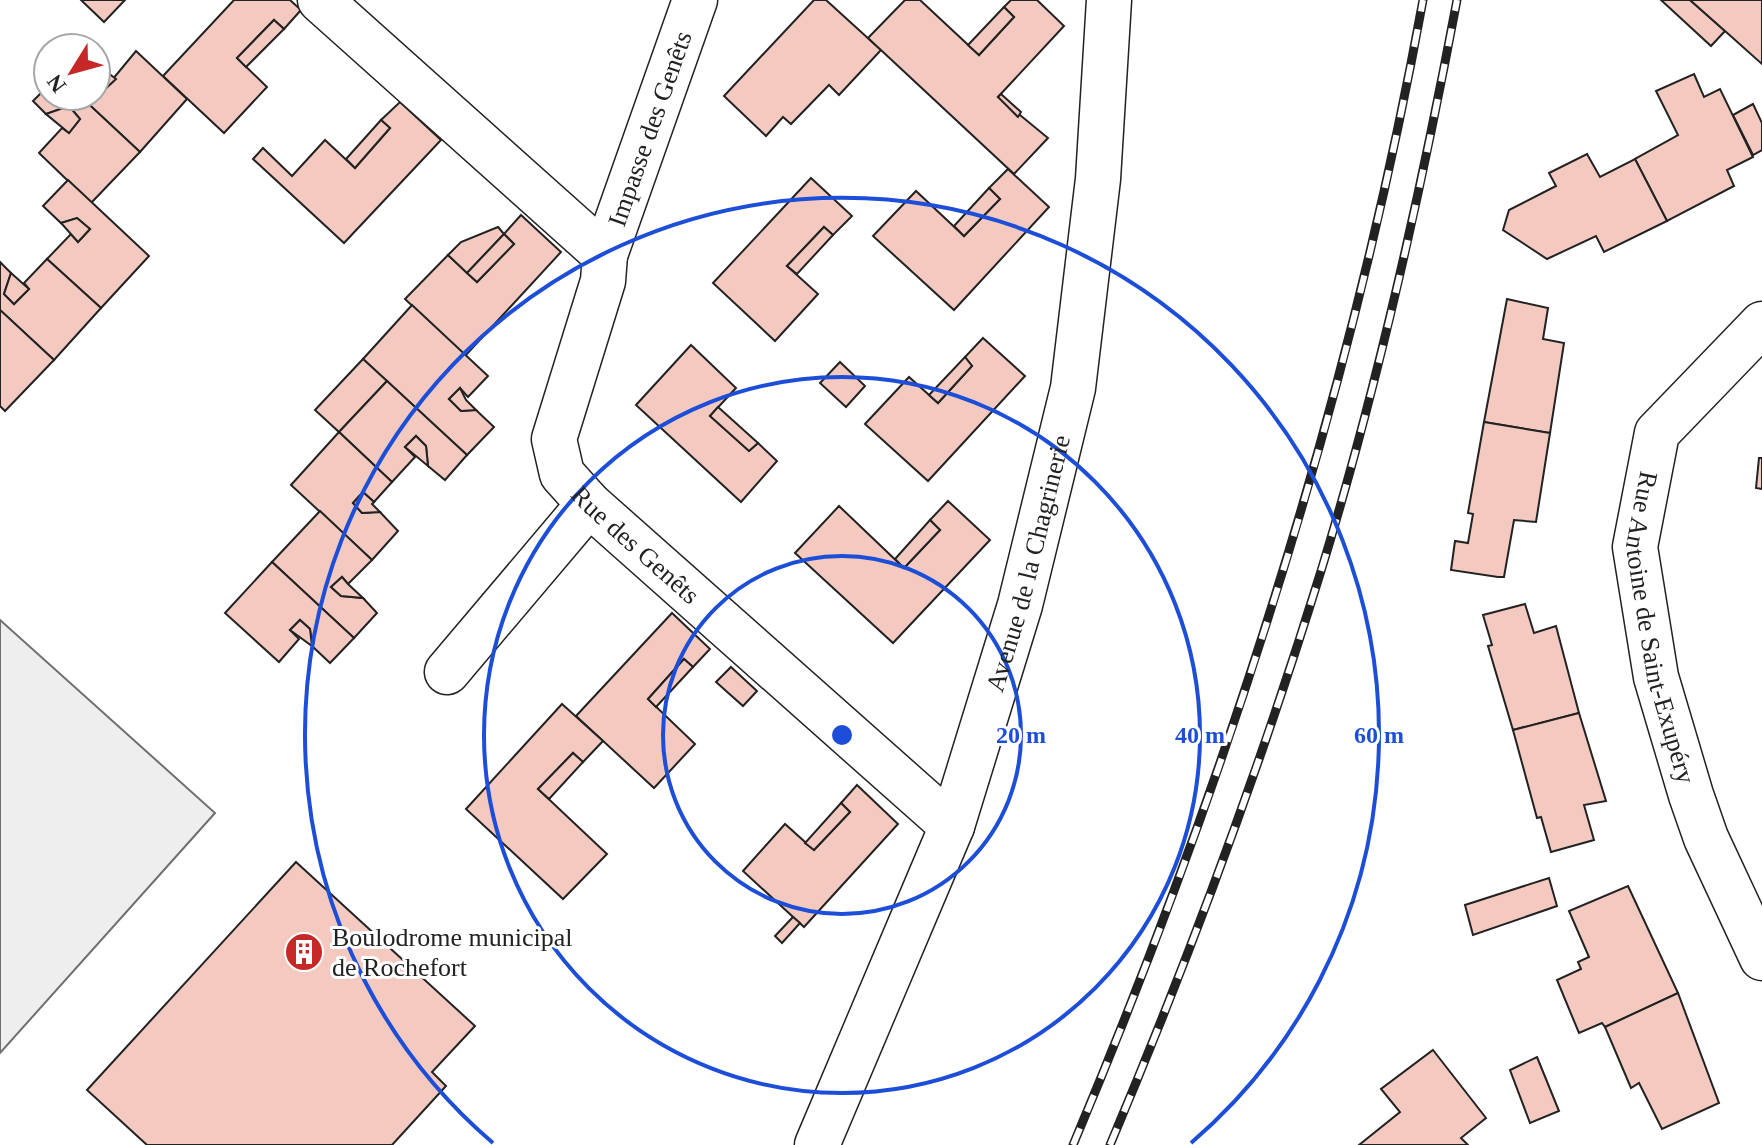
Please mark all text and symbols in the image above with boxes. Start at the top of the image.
street label: Impasse des Genêts [602,27,697,230]
north arrow [32,32,112,112]
text: N [42,70,71,98]
street label: Avenue de la Chagrinerie [980,432,1076,695]
street label: Rue Antoine de Saint-Exupéry [1620,469,1701,787]
street label: Rue des Genêts [565,480,705,610]
centre of rings [828,721,856,749]
text: 20 m [996,722,1046,748]
text: 40 m [1175,722,1225,748]
text: 60 m [1354,722,1404,748]
place label: Boulodrome municipal de Rochefort [332,923,572,982]
building icon: Boulodrome municipal de Rochefort [283,931,325,973]

